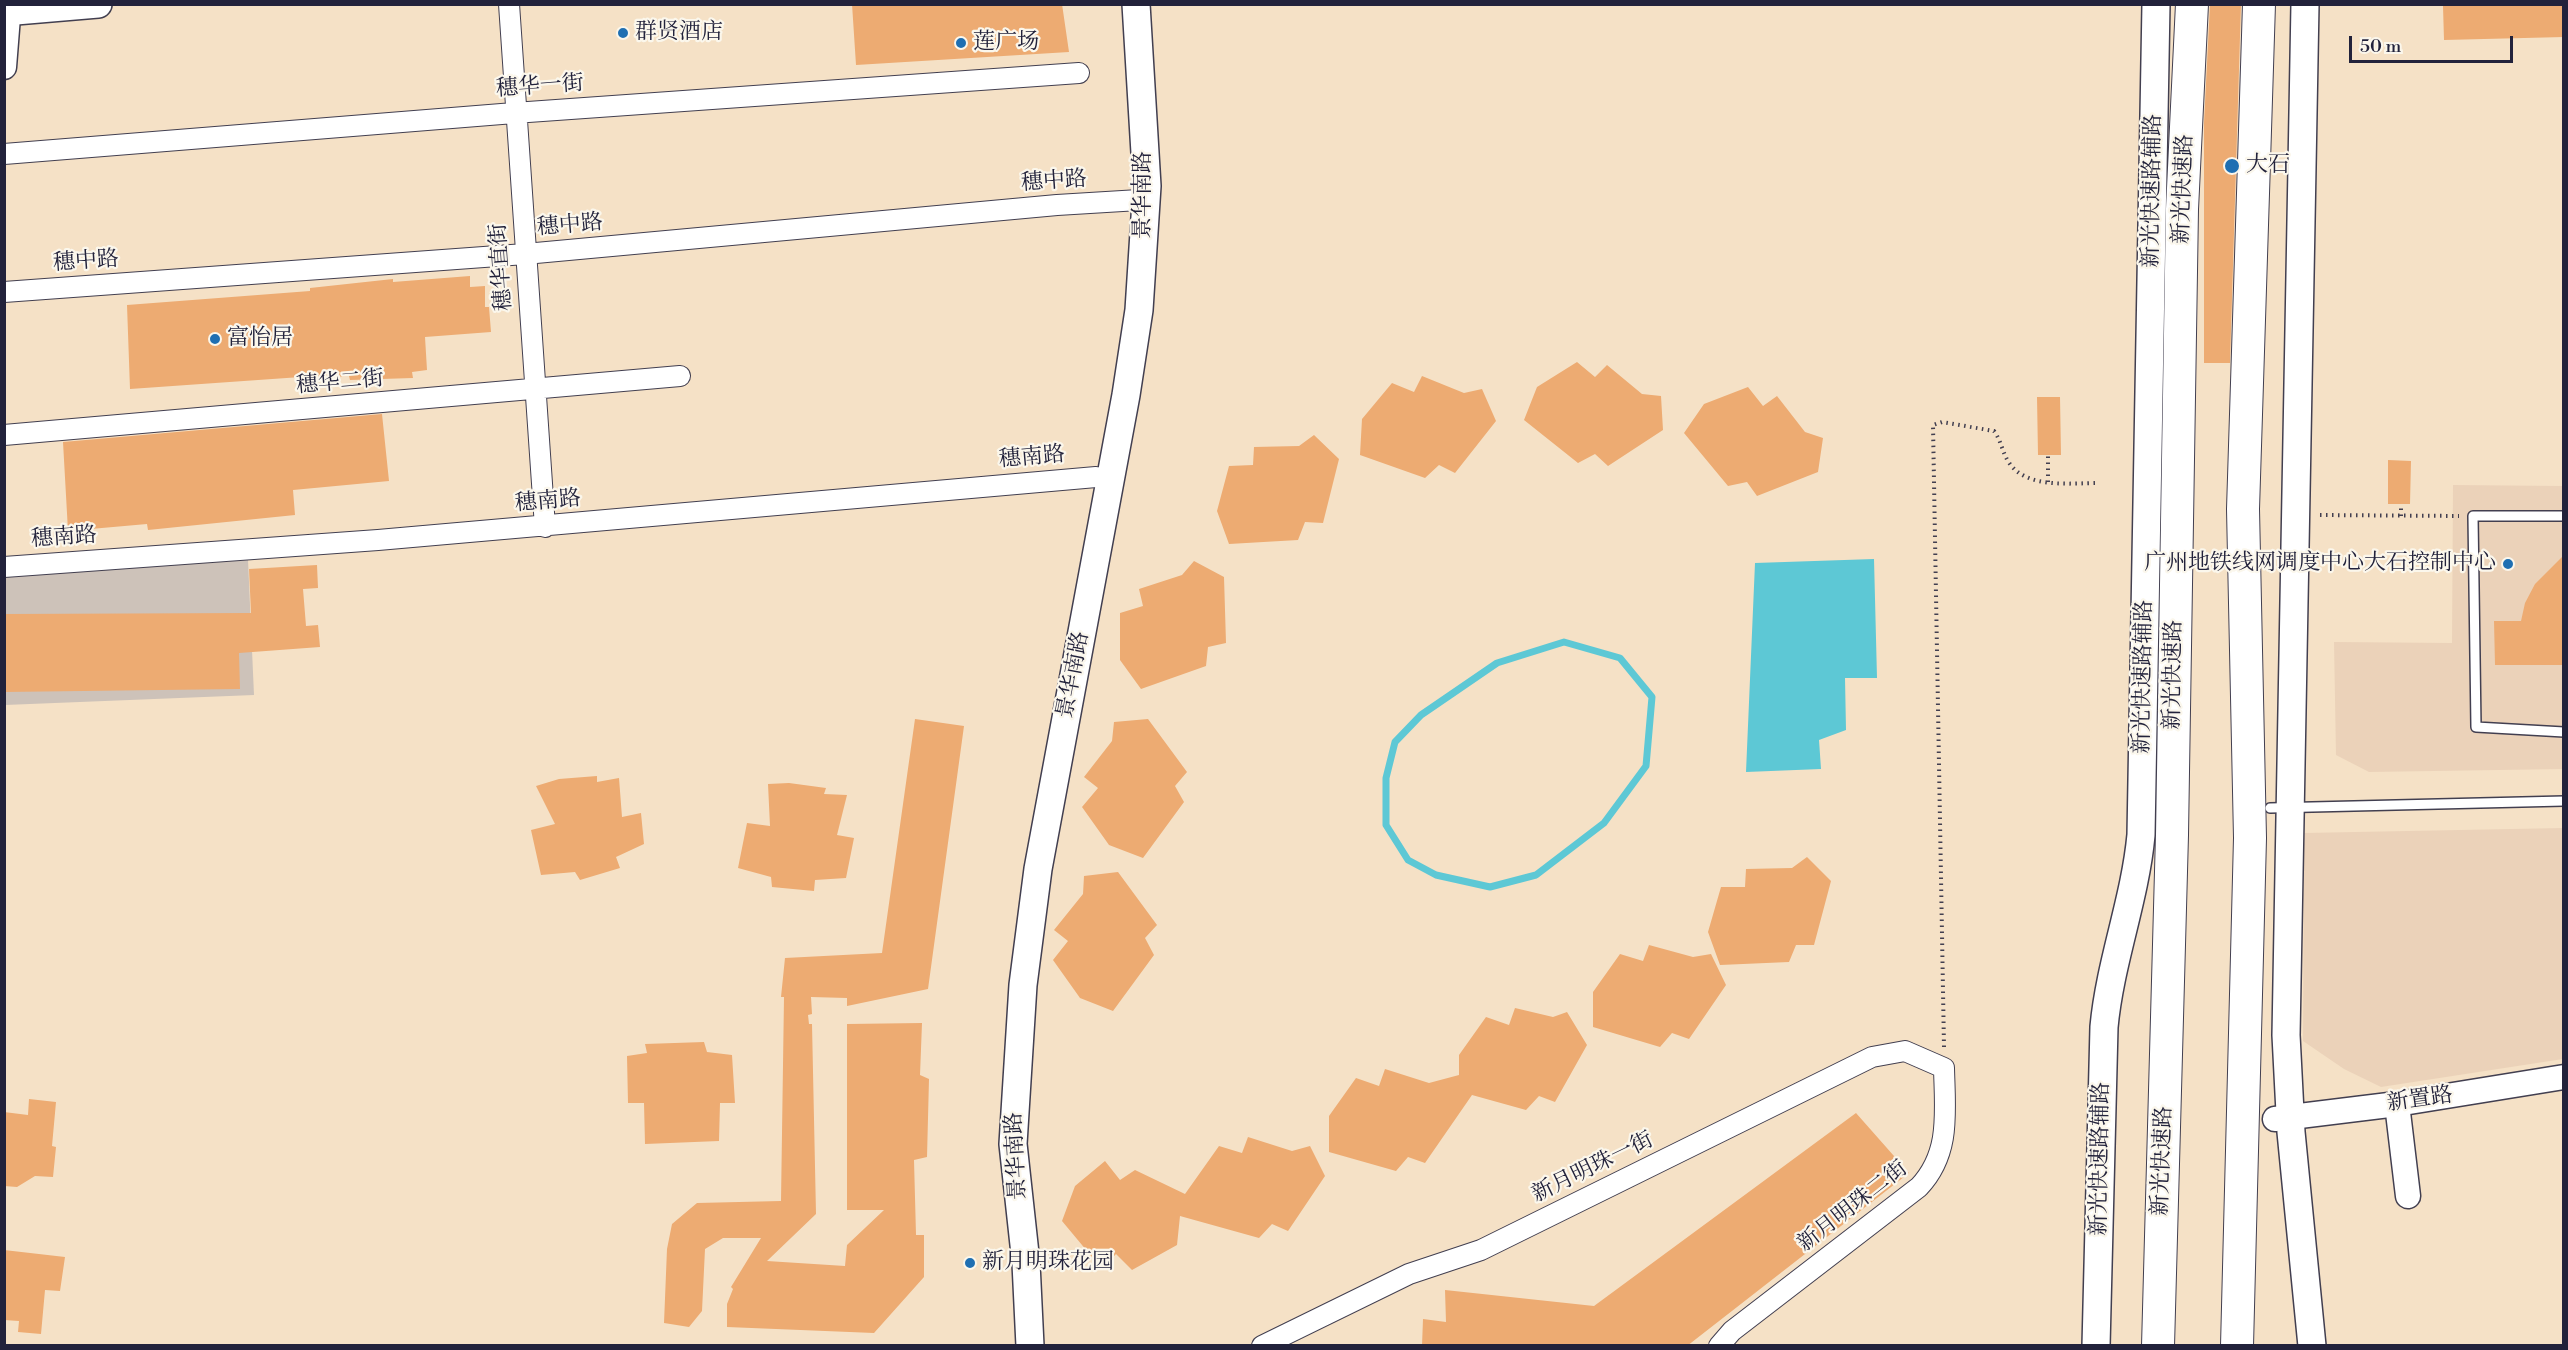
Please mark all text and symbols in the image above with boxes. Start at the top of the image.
place label: 群贤酒店 [635,20,723,46]
scale bar [2352,24,2516,62]
marker: 群贤酒店 [616,26,630,40]
place label: 莲广场 [973,30,1039,56]
text: 50 m [2360,35,2401,58]
marker: 莲广场 [954,36,968,50]
street label: 穗华一街 [495,71,585,103]
street label: 新光快速路辅路 [2138,114,2168,268]
street label: 新光快速路 [2169,134,2199,244]
street label: 景华南路 [1131,151,1157,239]
place label: 大石 [2246,153,2290,179]
marker: 大石 [2223,157,2241,175]
street label: 穗中路 [1020,167,1088,197]
street label: 穗中路 [536,210,604,242]
street label: 穗华直街 [486,222,518,312]
street label: 穗中路 [52,247,120,277]
place label: 富怡居 [227,326,293,352]
marker: 富怡居 [208,332,222,346]
street label: 穗华二街 [295,366,385,400]
street label: 穗南路 [998,442,1066,474]
street label: 穗南路 [514,486,582,518]
street label: 穗南路 [30,523,98,553]
place label: 广州地铁线网调度中心大石控制中心 [2144,551,2496,577]
marker: 广州地铁线网调度中心大石控制中心 [2501,557,2515,571]
street label: 新光快速路辅路 [2129,600,2159,754]
street label: 新光快速路 [2160,620,2188,730]
street label: 景华南路 [1053,629,1095,721]
street label: 新光快速路辅路 [2086,1082,2116,1236]
street label: 新置路 [2385,1082,2455,1118]
street label: 新光快速路 [2148,1106,2178,1216]
street label: 景华南路 [1002,1111,1032,1201]
street label: 新月明珠一街 [1528,1127,1658,1209]
street label: 新月明珠二街 [1793,1156,1913,1258]
place label: 新月明珠花园 [982,1250,1114,1276]
marker: 新月明珠花园 [963,1256,977,1270]

